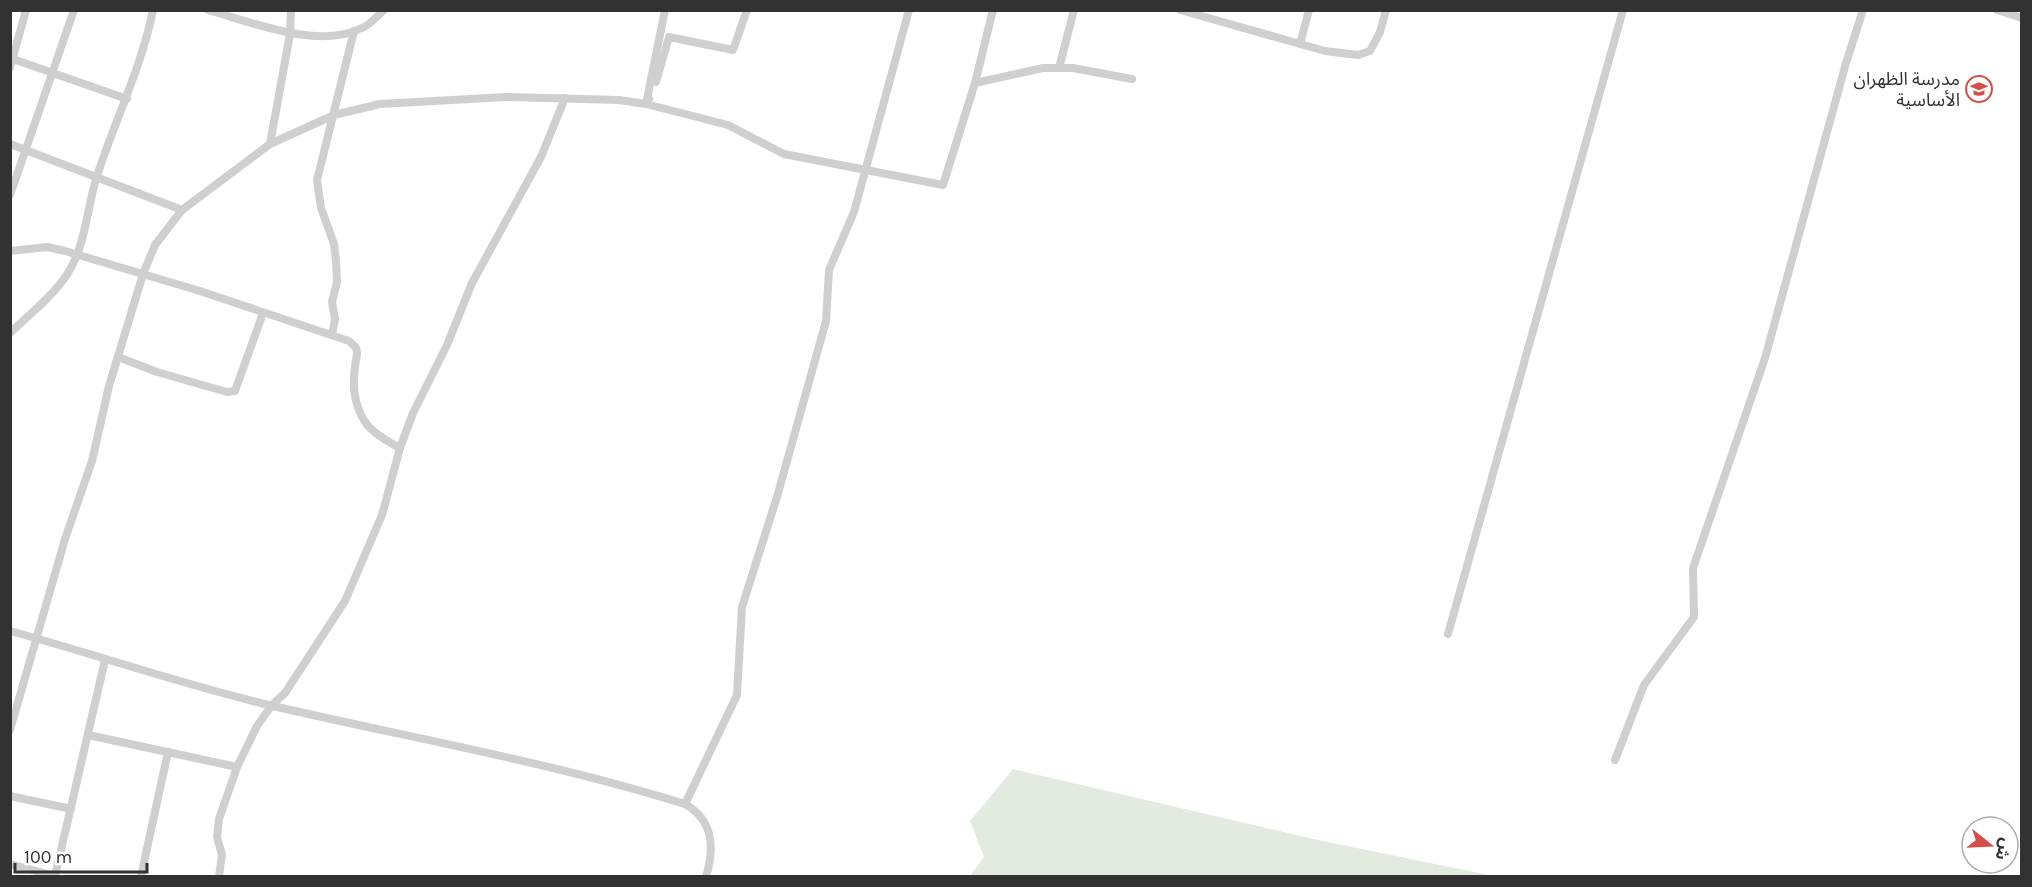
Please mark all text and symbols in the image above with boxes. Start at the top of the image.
place label: مدرسة الظهران الأساسية [1854,68,1960,111]
school or university icon: مدرسة الظهران الأساسية [1964,74,1994,104]
north arrow [1960,815,2020,875]
scale bar [15,836,147,874]
text: ش [1991,836,2016,863]
text: 100 m [24,846,72,868]

